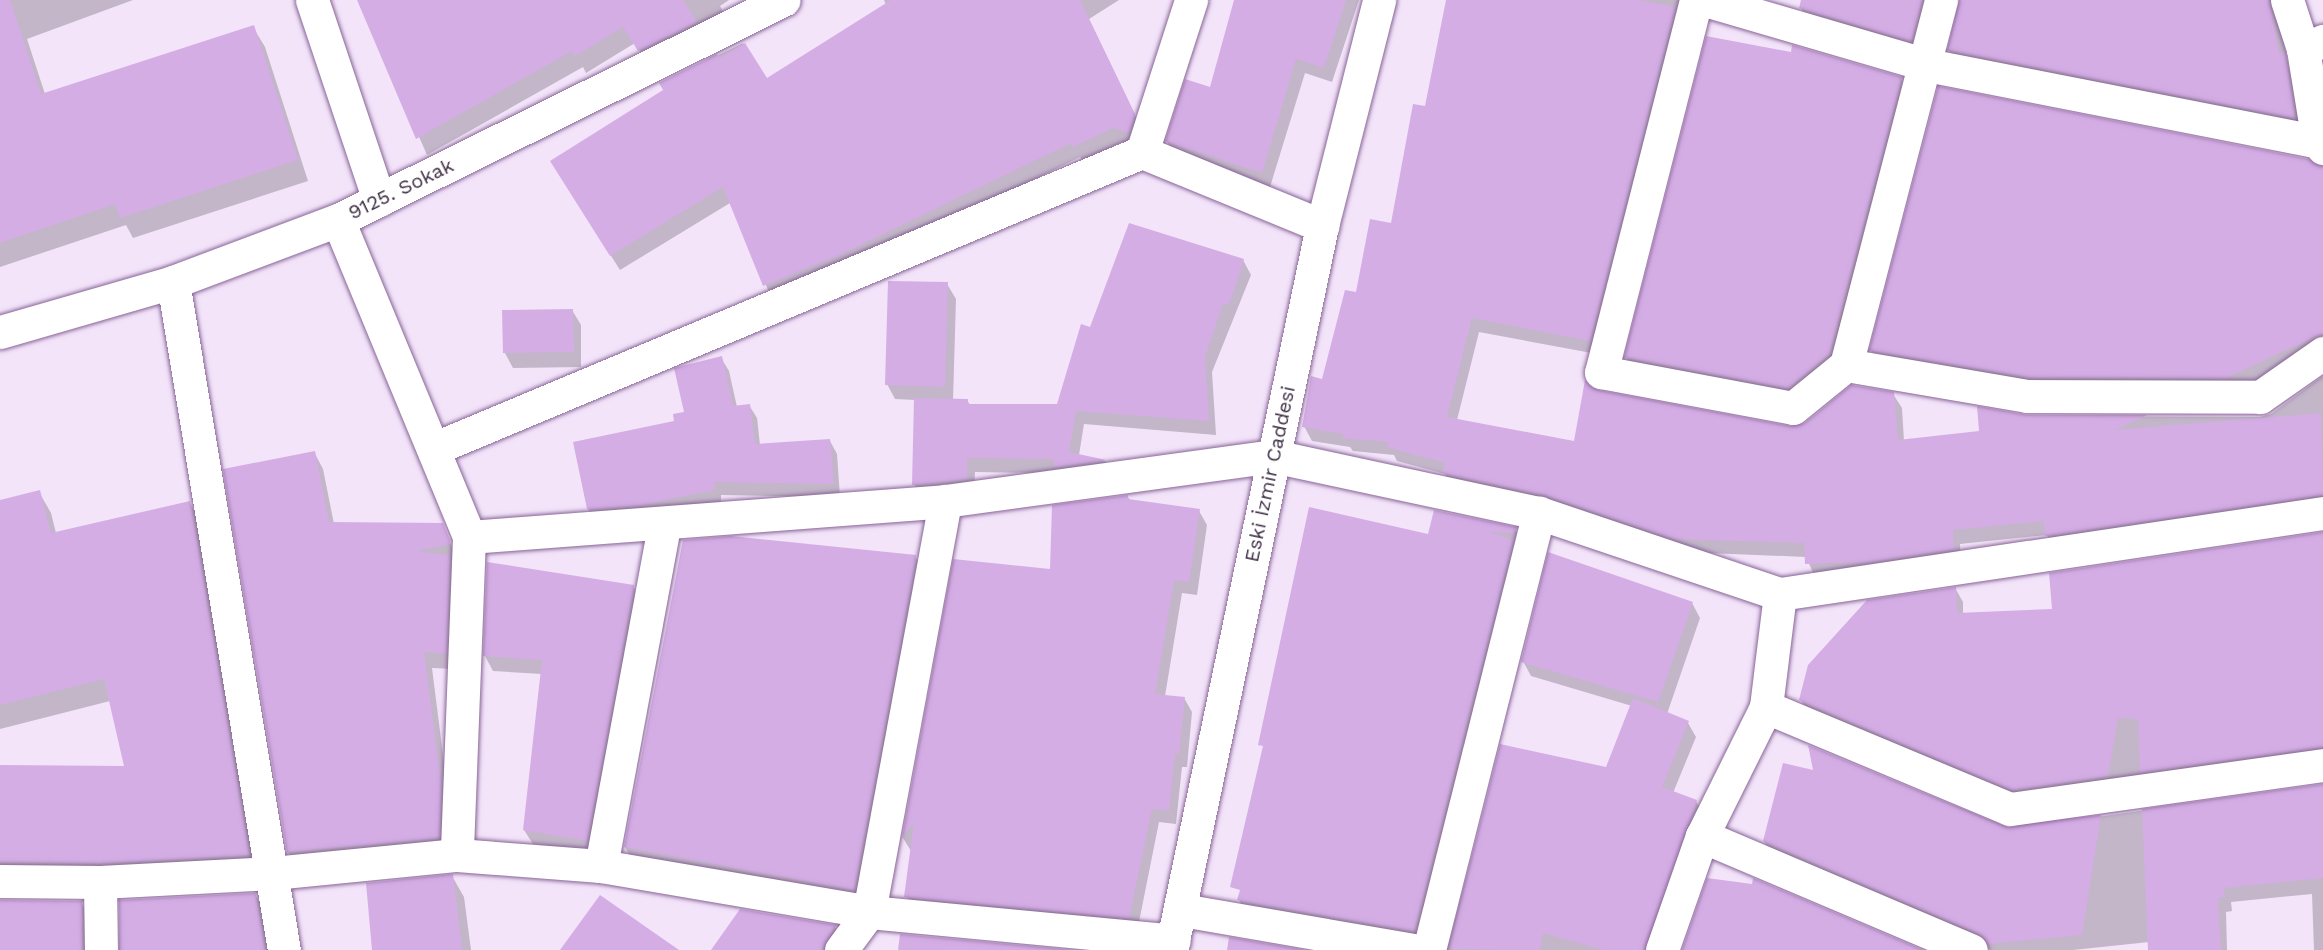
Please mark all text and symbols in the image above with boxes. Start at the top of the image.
street label: 9125. Sokak [344,153,458,225]
street label: Eski İzmir Caddesi [1240,383,1300,565]

